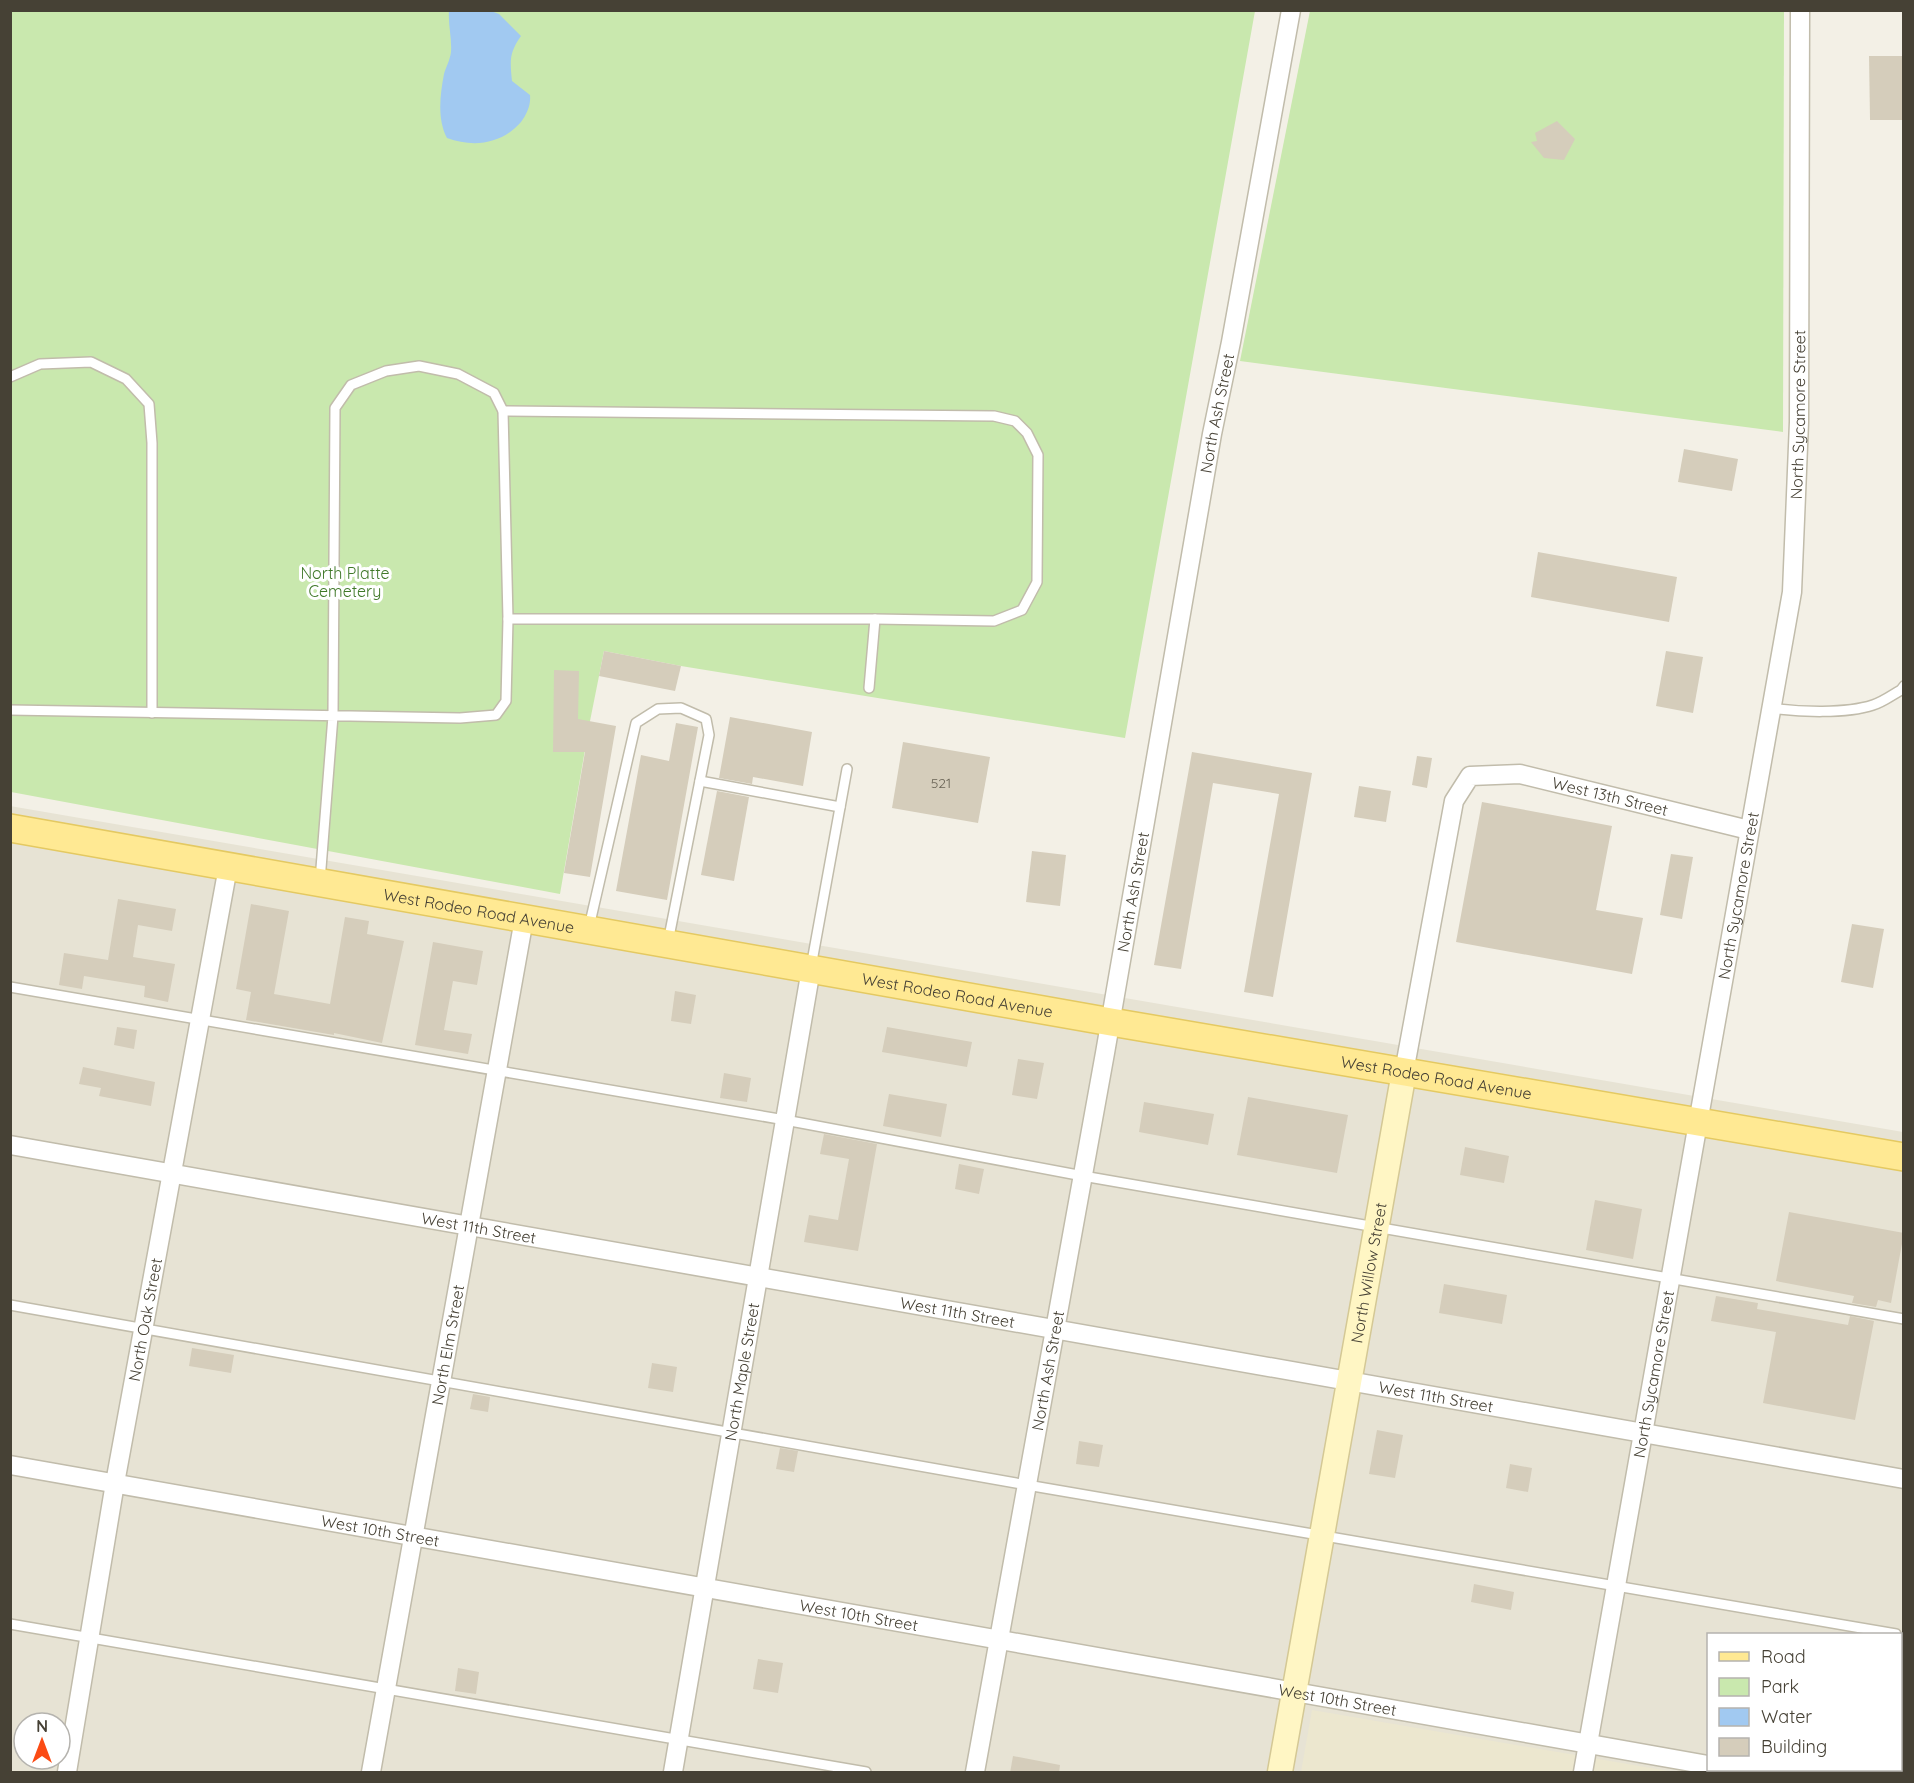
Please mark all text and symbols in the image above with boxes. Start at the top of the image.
street label: North Sycamore Street [1786,330,1809,500]
street label: North Ash Street [1195,352,1238,475]
park label: North Platte Cemetery [300,563,390,601]
street label: West 13th Street [1550,772,1670,820]
house number: 521 [931,774,951,792]
street label: North Sycamore Street [1714,810,1763,981]
street label: North Ash Street [1113,830,1153,954]
street label: West Rodeo Road Avenue [382,884,576,937]
street label: West Rodeo Road Avenue [860,968,1054,1022]
street label: West Rodeo Road Avenue [1339,1051,1533,1103]
street label: North Willow Street [1346,1201,1391,1345]
street label: West 11th Street [420,1208,538,1248]
street label: North Oak Street [124,1256,166,1383]
street label: North Elm Street [427,1283,468,1407]
street label: North Sycamore Street [1629,1289,1678,1459]
street label: West 11th Street [898,1292,1016,1332]
street label: North Maple Street [720,1301,763,1442]
street label: North Ash Street [1027,1309,1068,1432]
street label: West 11th Street [1377,1377,1495,1416]
street label: West 10th Street [320,1510,441,1551]
street label: West 10th Street [798,1595,920,1635]
legend [1707,1633,1902,1771]
text: Road [1761,1645,1806,1668]
text: Park [1761,1675,1799,1698]
street label: West 10th Street [1277,1679,1398,1720]
text: Water [1761,1705,1812,1728]
north arrow [12,1711,72,1771]
text: N [36,1716,48,1736]
text: Building [1761,1735,1827,1758]

